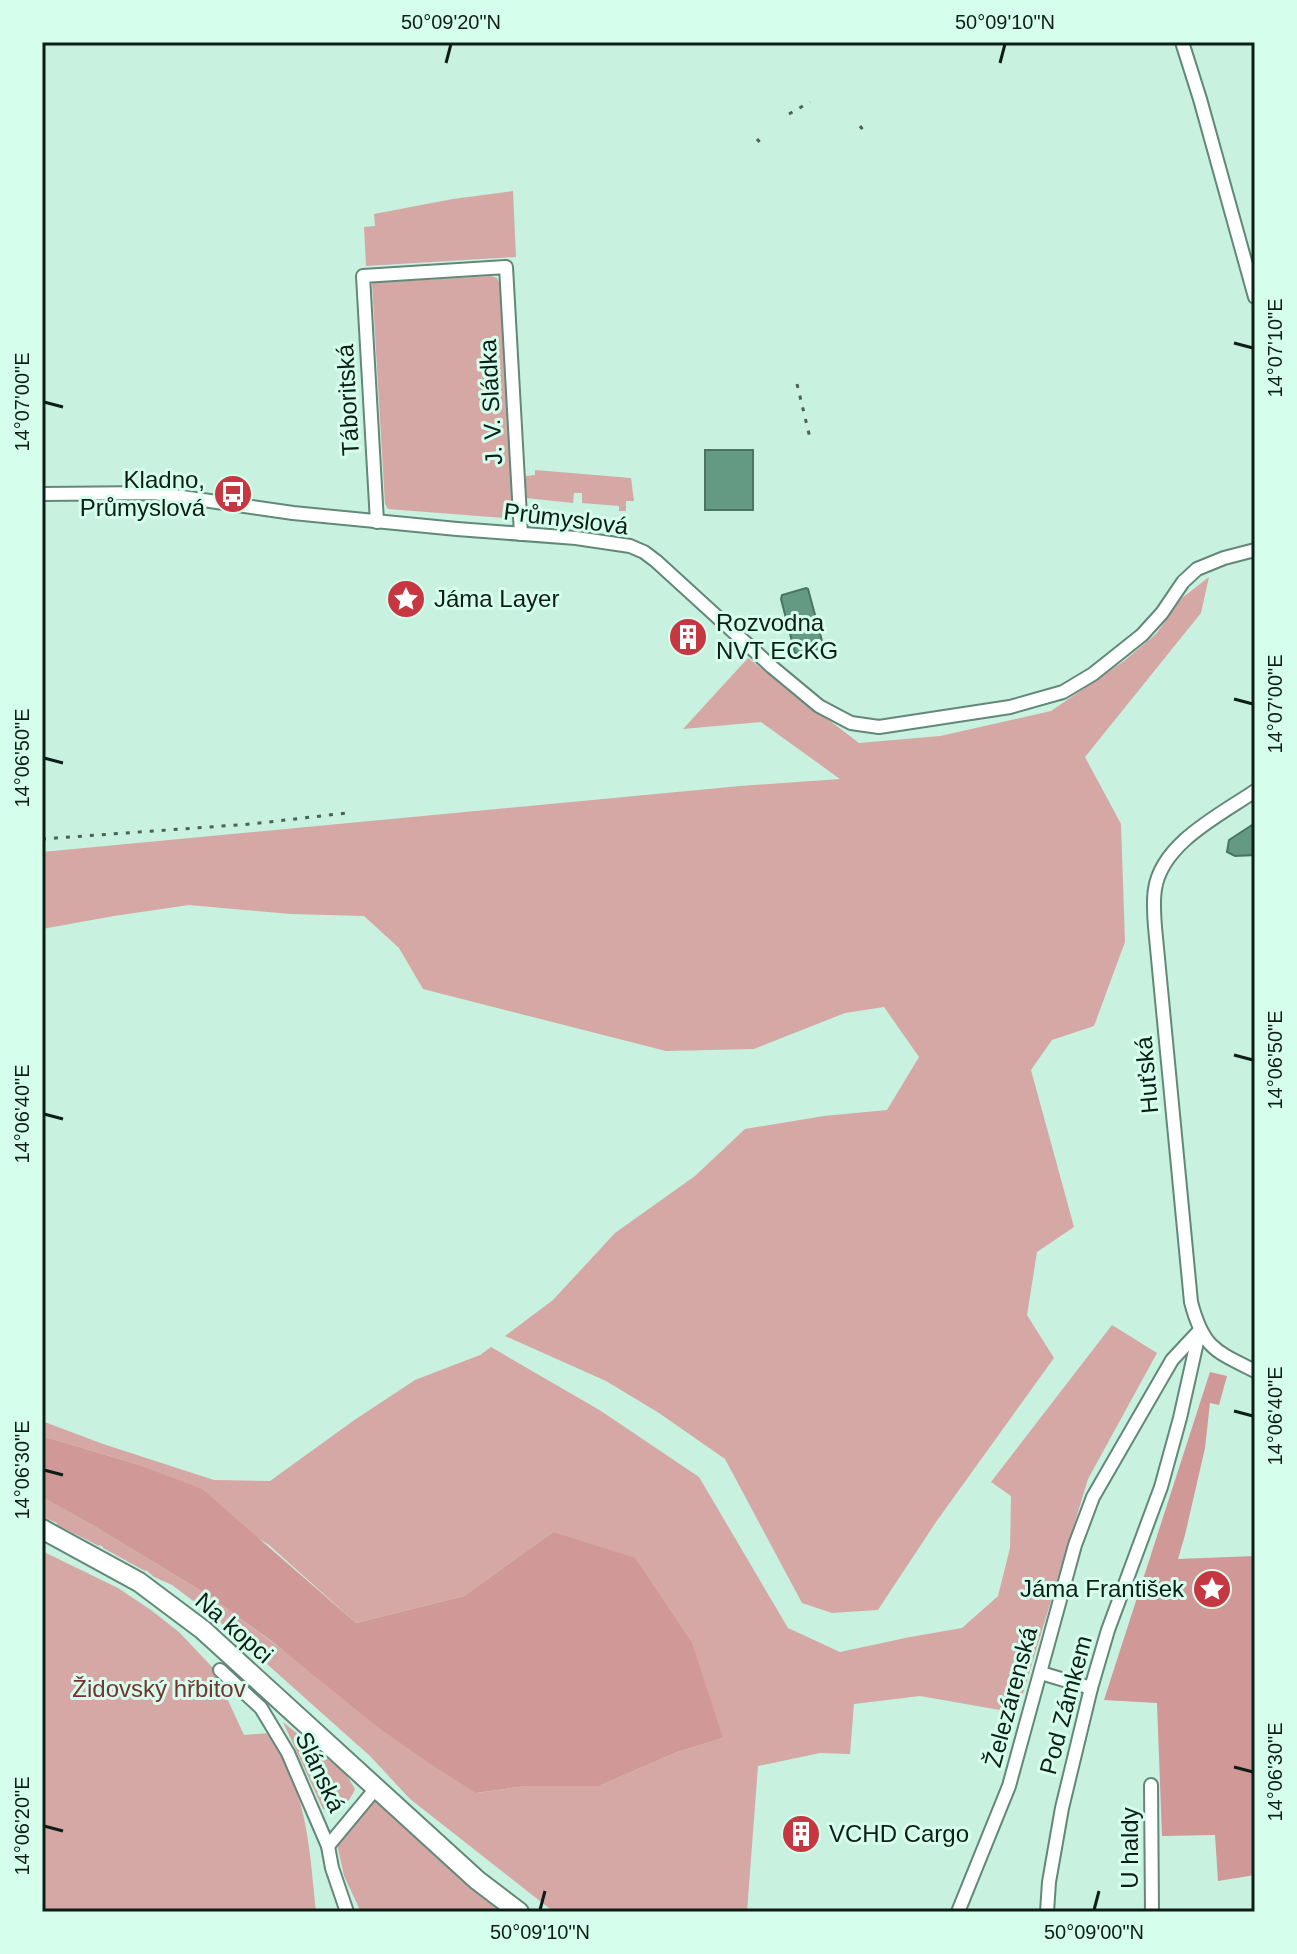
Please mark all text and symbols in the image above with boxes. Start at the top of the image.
text: 50°09'20"N [401,11,501,33]
text: 50°09'10"N [955,11,1055,33]
text: 14°07'10"E [1264,299,1286,398]
street label: J. V. Sládka [474,338,507,466]
street label: Táboritská [331,343,364,457]
text: 14°07'00"E [11,353,33,452]
place label: Kladno, Průmyslová [80,466,206,521]
bus stop icon: Kladno, Průmyslová [212,473,254,515]
street label: Průmyslová [502,497,631,540]
place icon: Jáma Layer [385,578,427,620]
place label: Jáma Layer [434,585,559,612]
place label: Rozvodna NVT ECKG [716,609,838,664]
building icon: Rozvodna NVT ECKG [667,616,709,658]
text: 14°07'00"E [1264,655,1286,754]
text: 14°06'50"E [11,709,33,808]
text: 14°06'50"E [1264,1011,1286,1110]
street label: Huťská [1130,1035,1163,1115]
text: 14°06'40"E [11,1065,33,1164]
text: 14°06'40"E [1264,1367,1286,1466]
text: 14°06'30"E [11,1421,33,1520]
place icon: Jáma František [1191,1568,1233,1610]
place label: Jáma František [1020,1575,1185,1602]
street label: Na kopci [190,1587,278,1668]
street label: Železárenská [979,1623,1042,1770]
street label: Pod Zámkem [1034,1632,1097,1777]
park label: Židovský hřbitov [72,1675,246,1702]
text: 14°06'30"E [1264,1723,1286,1822]
street label: Slánská [290,1727,351,1817]
text: 14°06'20"E [11,1777,33,1876]
street label: U haldy [1116,1807,1143,1889]
building icon: VCHD Cargo [780,1813,822,1855]
place label: VCHD Cargo [829,1820,969,1847]
text: 50°09'10"N [490,1921,590,1943]
text: 50°09'00"N [1044,1921,1144,1943]

